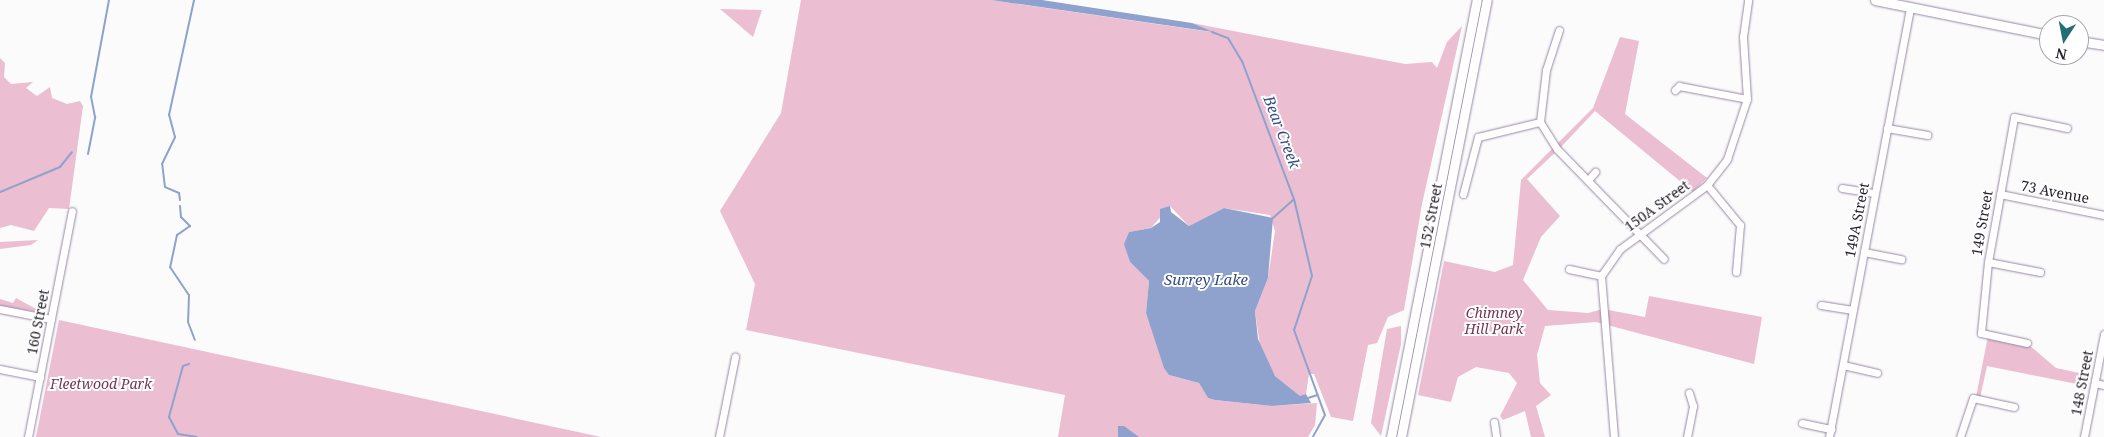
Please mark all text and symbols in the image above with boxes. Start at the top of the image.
north arrow [2039,15,2089,65]
text: N [2054,44,2068,65]
water label: Bear Creek [1260,93,1304,171]
street label: 150A Street [1621,177,1693,235]
street label: 73 Avenue [2019,177,2091,207]
street label: 149A Street [1842,181,1872,259]
street label: 152 Street [1416,182,1446,250]
street label: 149 Street [1968,189,1996,257]
water label: Surrey Lake [1164,271,1248,289]
street label: 160 Street [23,288,53,356]
park label: Chimney Hill Park [1465,305,1523,338]
street label: 148 Street [2067,349,2097,417]
park label: Fleetwood Park [50,376,152,392]

